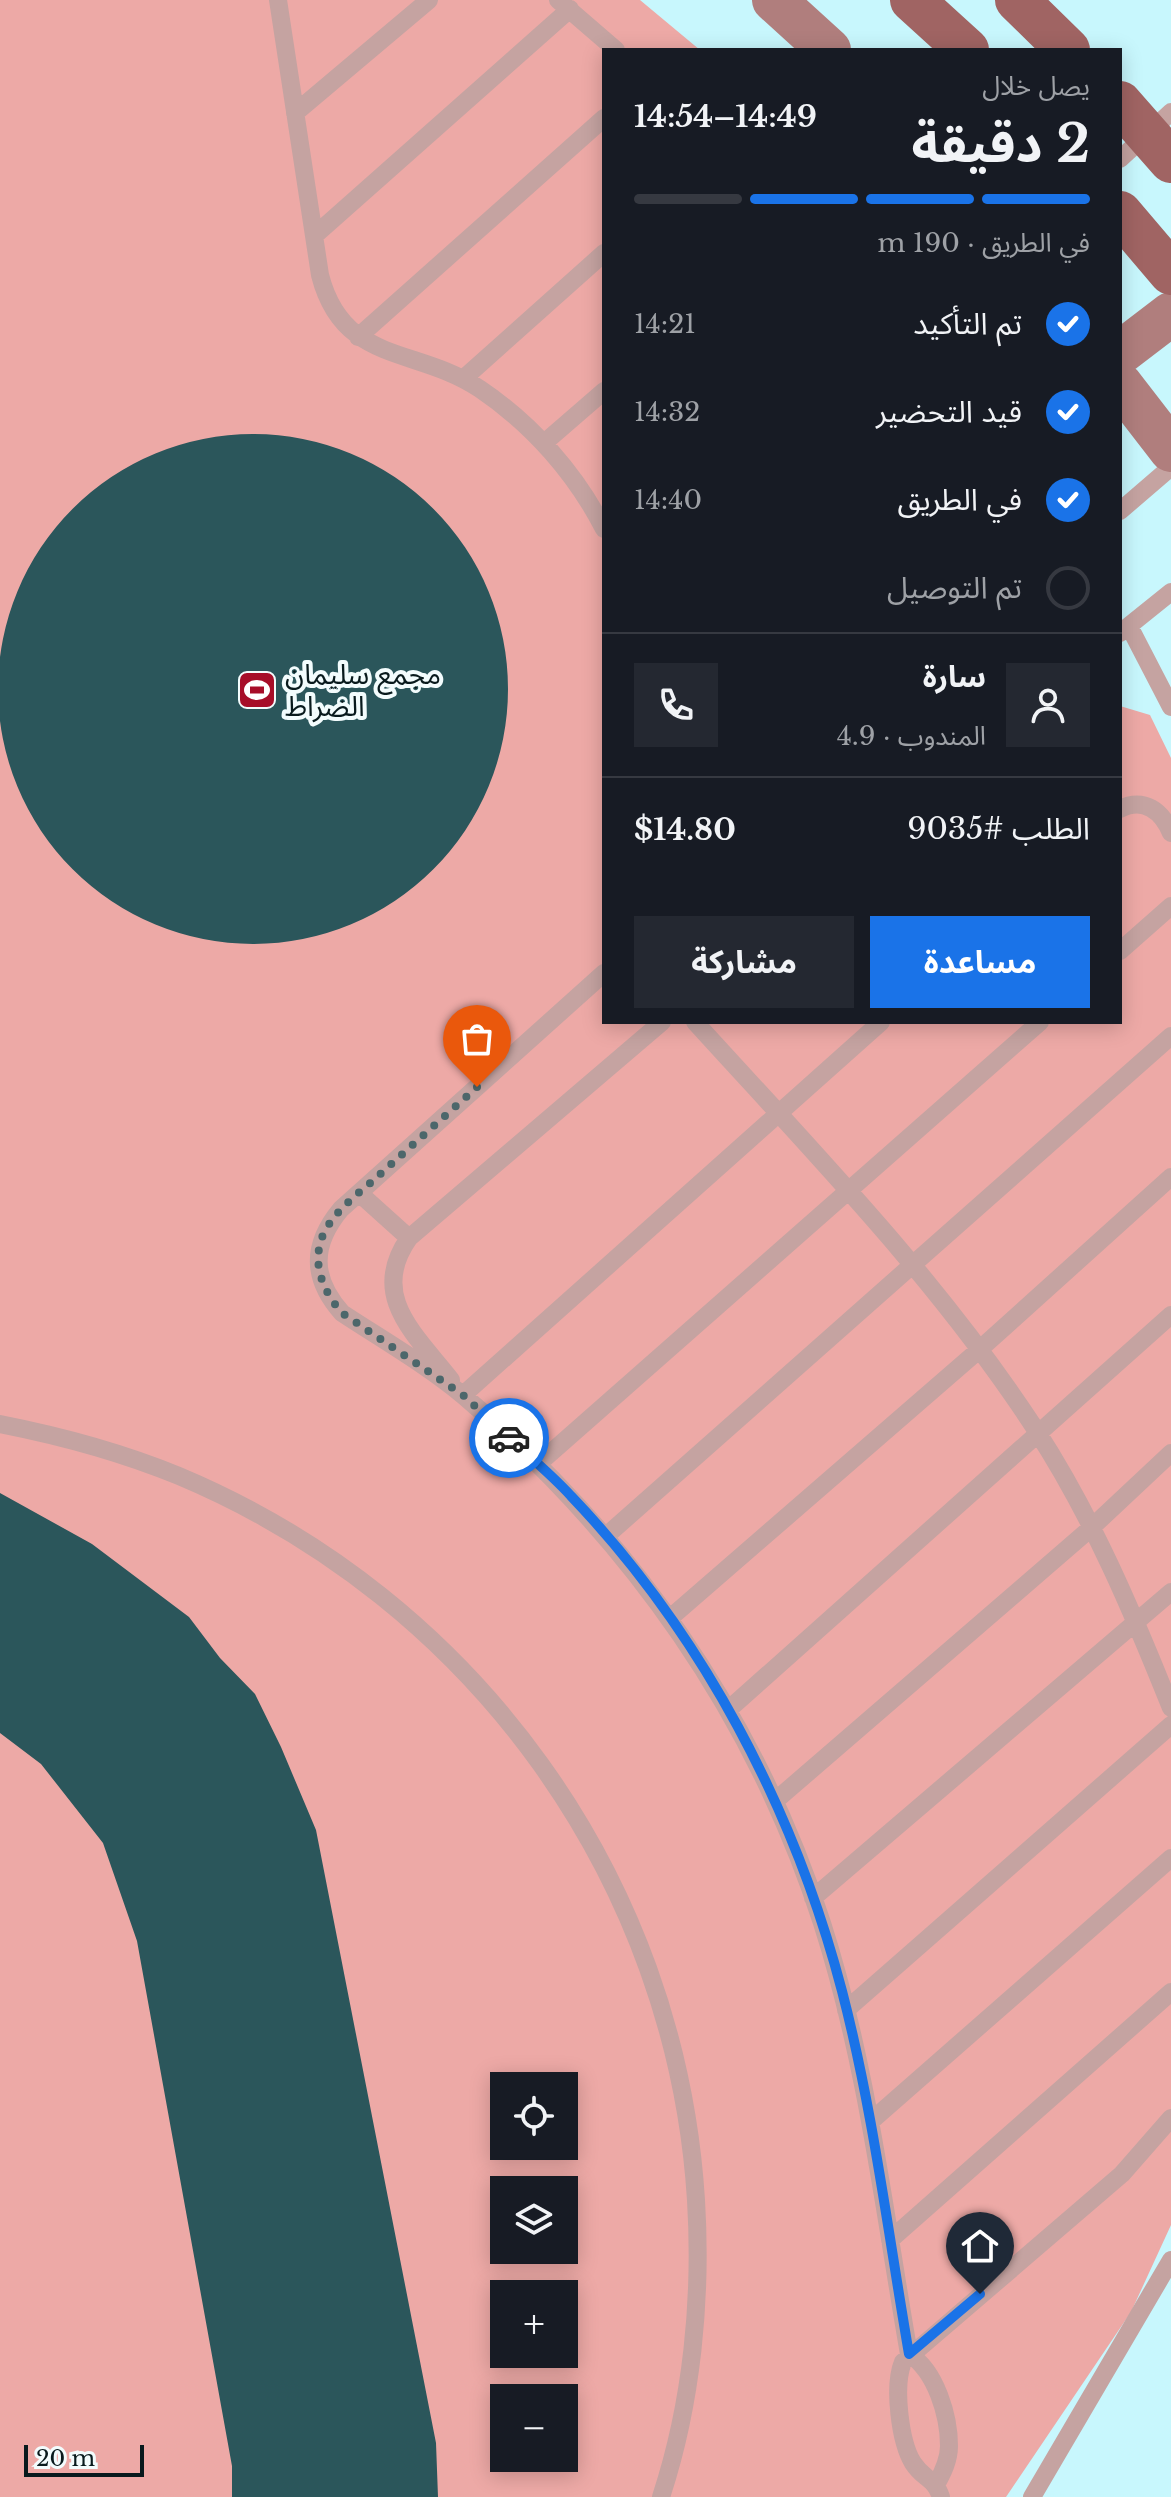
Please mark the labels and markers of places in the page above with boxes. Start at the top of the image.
place label: مجمع سليمان الضراط [285,657,441,724]
sports icon: مجمع سليمان الضراط [236,669,278,711]
pin [443,1005,511,1087]
pin [946,2212,1014,2294]

